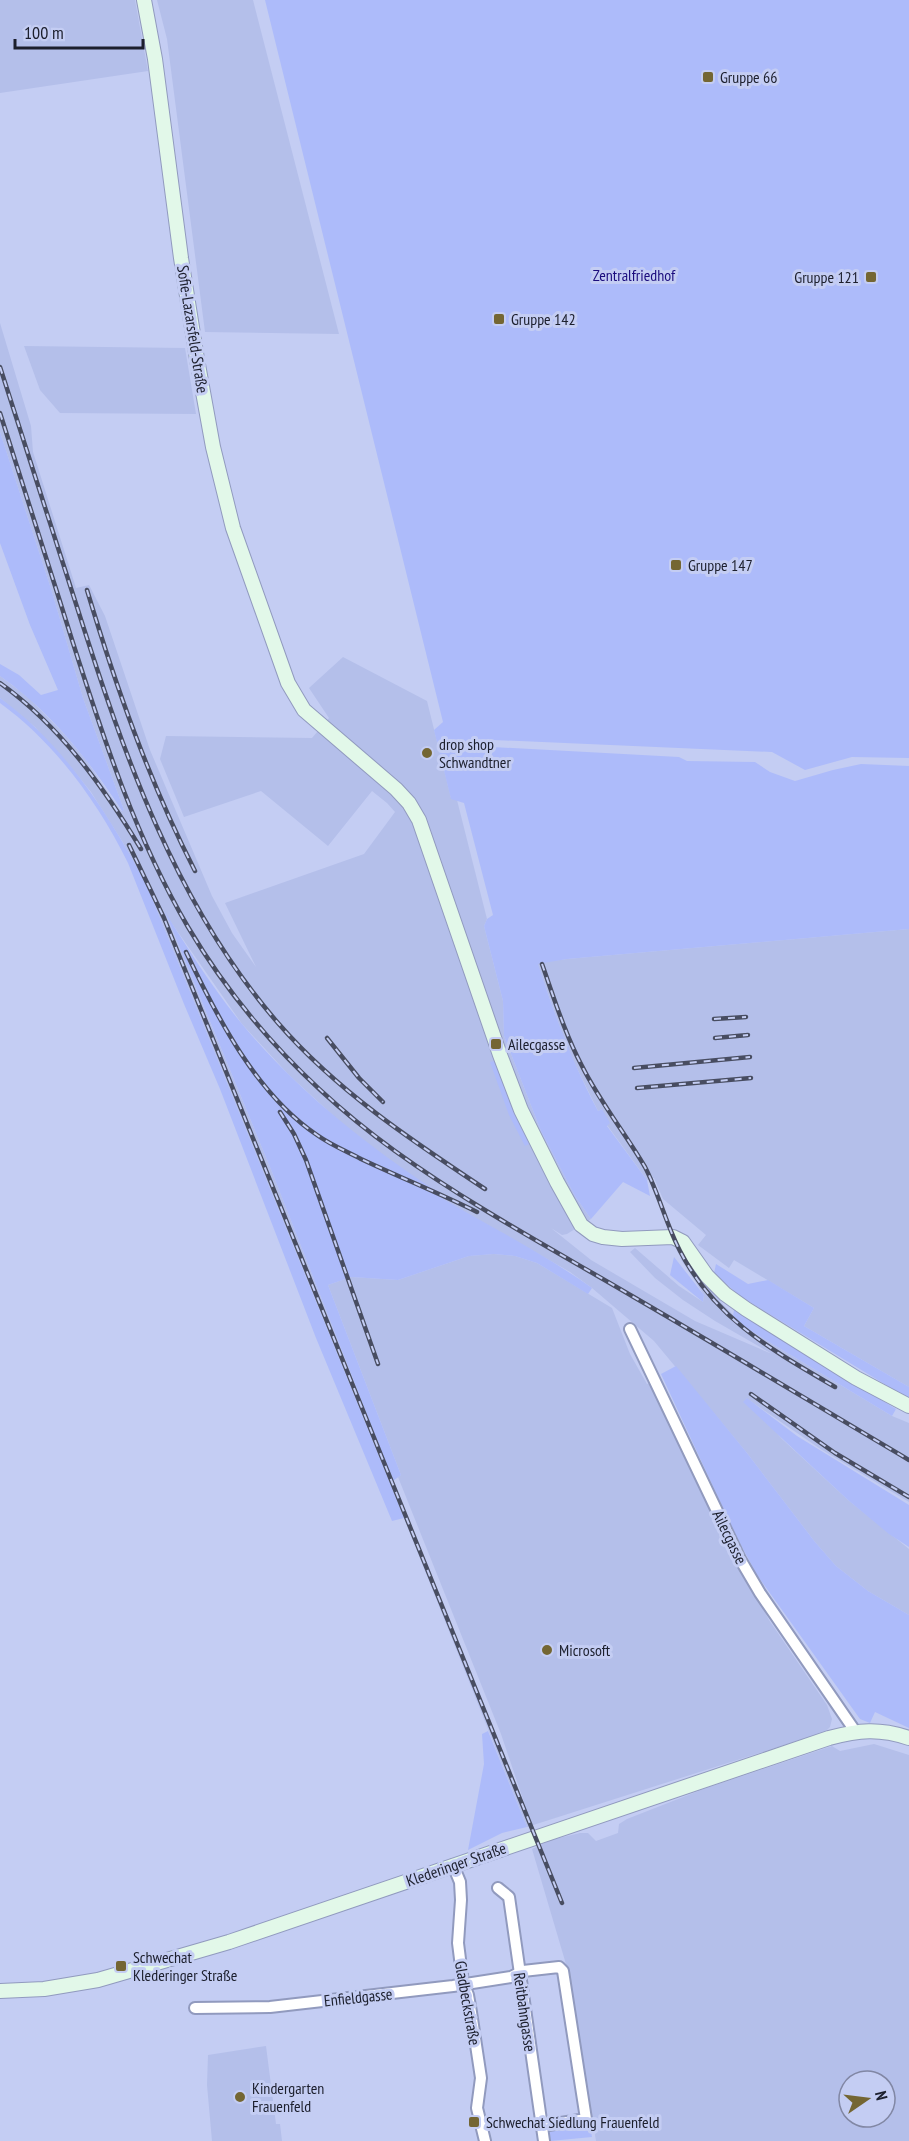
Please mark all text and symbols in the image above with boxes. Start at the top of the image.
scale bar [15,12,142,50]
text: 100 m [24,21,64,44]
place label: Gruppe 66 [720,67,778,87]
marker: Gruppe 66 [701,70,715,84]
street label: Sofie-Lazarsfeld-Straße [173,264,213,394]
park label: Zentralfriedhof [593,265,676,285]
place label: Gruppe 121 [794,267,859,287]
marker: Gruppe 121 [864,270,878,284]
place label: Gruppe 142 [511,309,576,329]
marker: Gruppe 142 [492,312,506,326]
place label: Gruppe 147 [688,555,753,575]
marker: Gruppe 147 [669,558,683,572]
place label: drop shop Schwandtner [439,734,511,772]
marker: drop shop Schwandtner [420,746,434,760]
place label: Ailecgasse [508,1034,565,1054]
marker: Ailecgasse [489,1037,503,1051]
street label: Ailecgasse [708,1507,752,1567]
place label: Microsoft [559,1640,611,1660]
marker: Microsoft [540,1643,554,1657]
street label: Klederinger Straße [403,1838,509,1890]
place label: Schwechat Klederinger Straße [133,1947,237,1985]
marker: Schwechat Klederinger Straße [114,1959,128,1973]
street label: Gladbeckstraße [451,1959,485,2047]
street label: Reitbahngasse [510,1971,540,2053]
street label: Enfieldgasse [323,1983,393,2011]
north arrow [837,2069,897,2129]
place label: Kindergarten Frauenfeld [252,2078,324,2116]
text: N [871,2089,892,2102]
marker: Kindergarten Frauenfeld [233,2090,247,2104]
place label: Schwechat Siedlung Frauenfeld [486,2112,659,2132]
marker: Schwechat Siedlung Frauenfeld [467,2115,481,2129]

